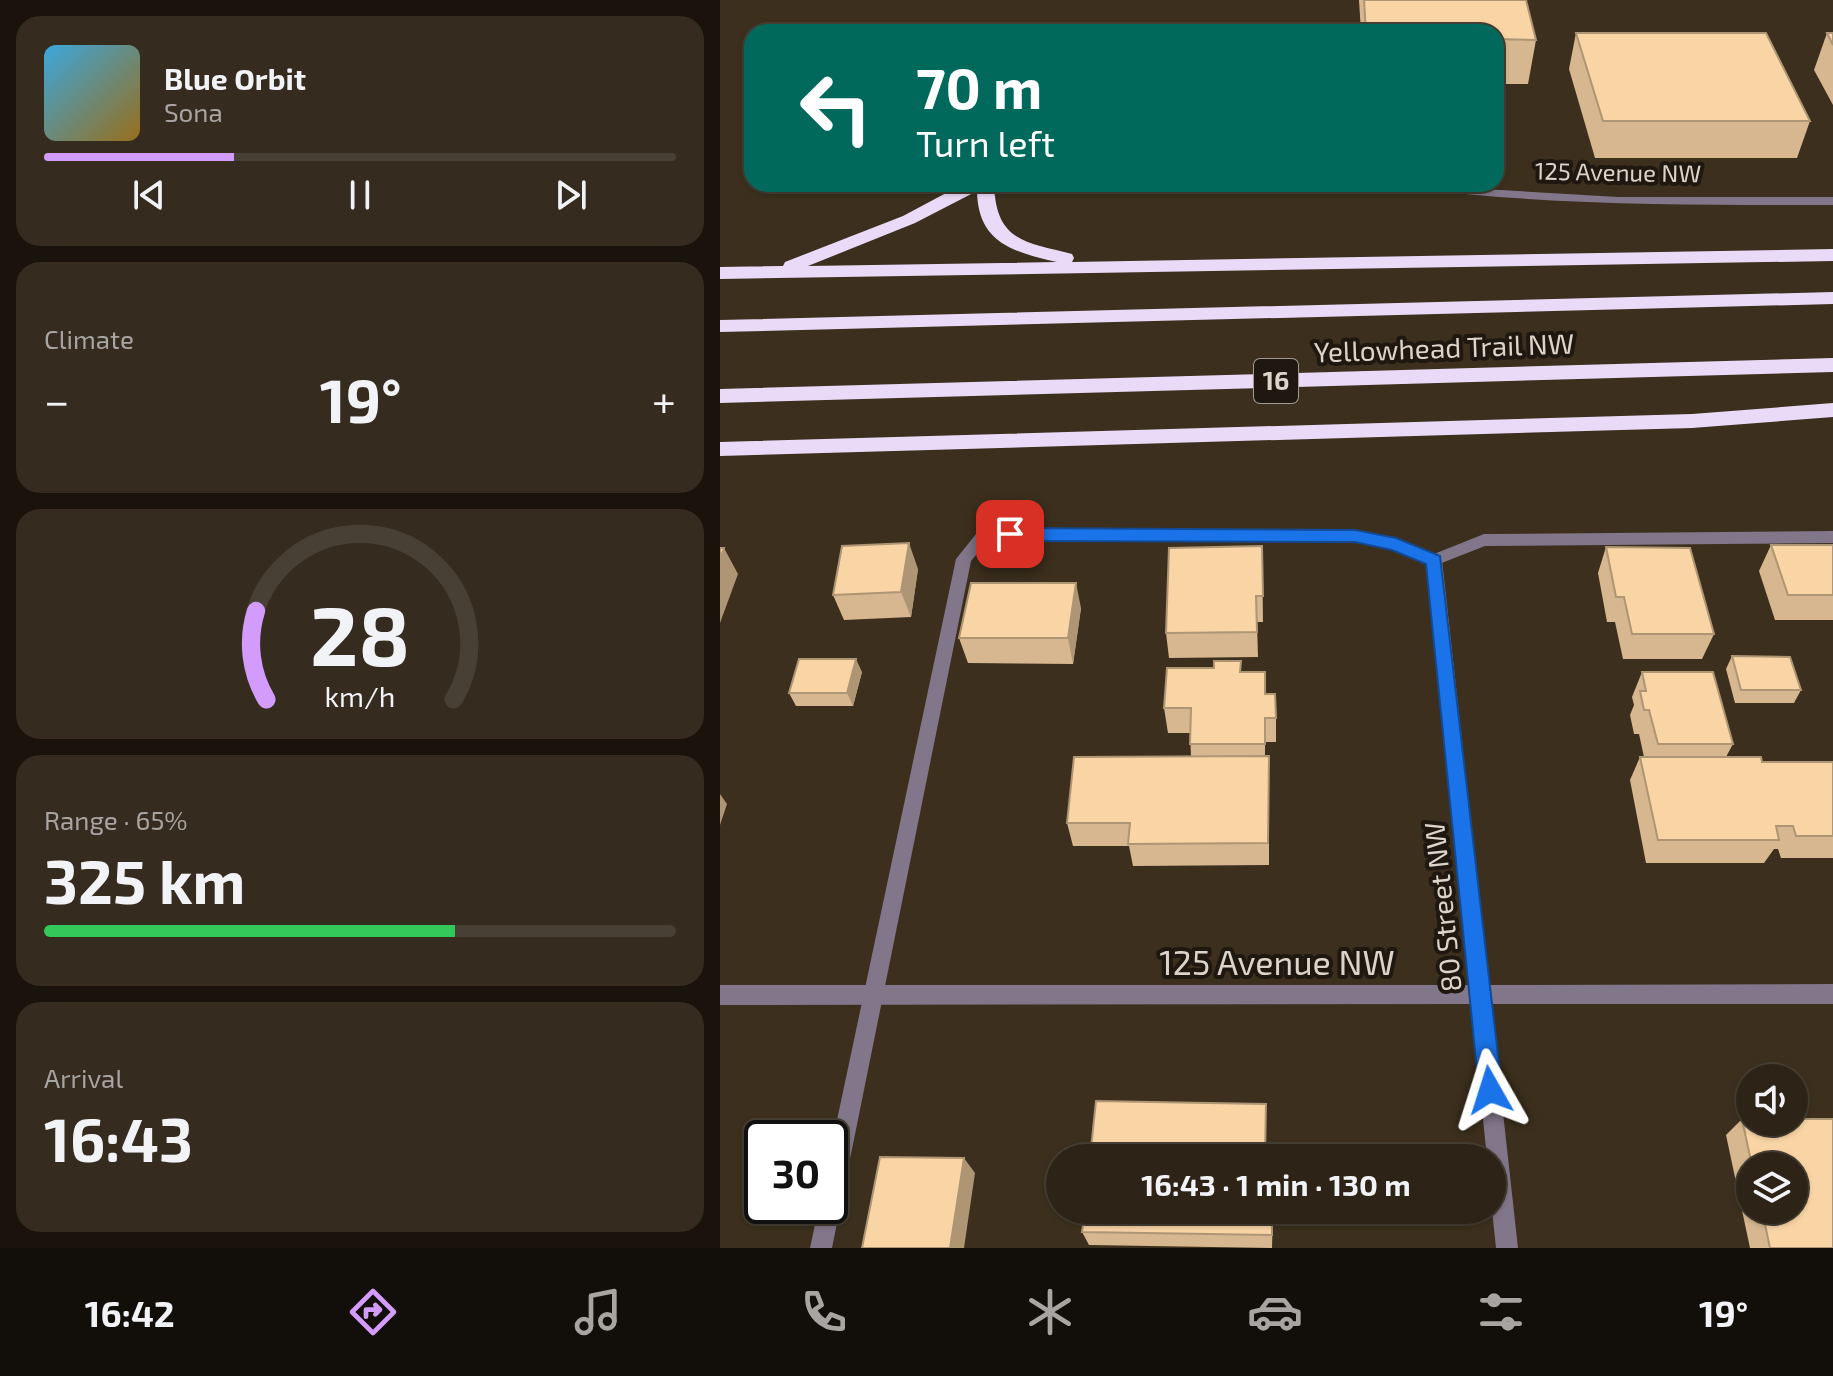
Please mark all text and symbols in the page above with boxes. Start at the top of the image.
text: 70 m [916,53,1042,120]
icon: left [784,56,888,160]
text: Blue Orbit [164,60,306,96]
text: Sona [164,96,223,127]
text: Turn left [916,121,1055,164]
street label: 125 Avenue NW [1535,156,1702,187]
icon: previous [127,173,171,217]
icon: pause [338,173,382,217]
icon: next [549,173,593,217]
text: Climate [44,323,134,354]
street label: Yellowhead Trail NW [1313,325,1575,369]
road number: 16 [1254,359,1298,403]
text: 19° [320,363,402,435]
text: − [44,373,70,426]
text: + [652,373,676,426]
pin [976,500,1044,568]
icon: arrive [988,512,1032,556]
text: 28 [310,583,410,683]
text: km/h [325,678,395,713]
text: Range · 65% [44,804,188,835]
street label: 80 Street NW [1416,821,1468,994]
text: 325 km [44,844,245,916]
street label: 125 Avenue NW [1159,941,1395,982]
position arrow [1448,1048,1532,1132]
text: Arrival [44,1062,123,1093]
map controls [1736,1064,1808,1224]
button: sound [1736,1064,1808,1136]
text: 16:43 [44,1102,193,1174]
speed limit sign: 30 [744,1120,848,1224]
button: layers [1736,1152,1808,1224]
text: 16:43 · 1 min · 130 m [1141,1166,1411,1202]
icon: directions [345,1284,401,1340]
icon: music [570,1284,626,1340]
icon: phone [796,1284,852,1340]
icon: climate [1022,1284,1078,1340]
icon: car [1247,1284,1303,1340]
icon: filters [1473,1284,1529,1340]
text: 16:42 [85,1291,175,1334]
text: 19° [1699,1291,1748,1334]

